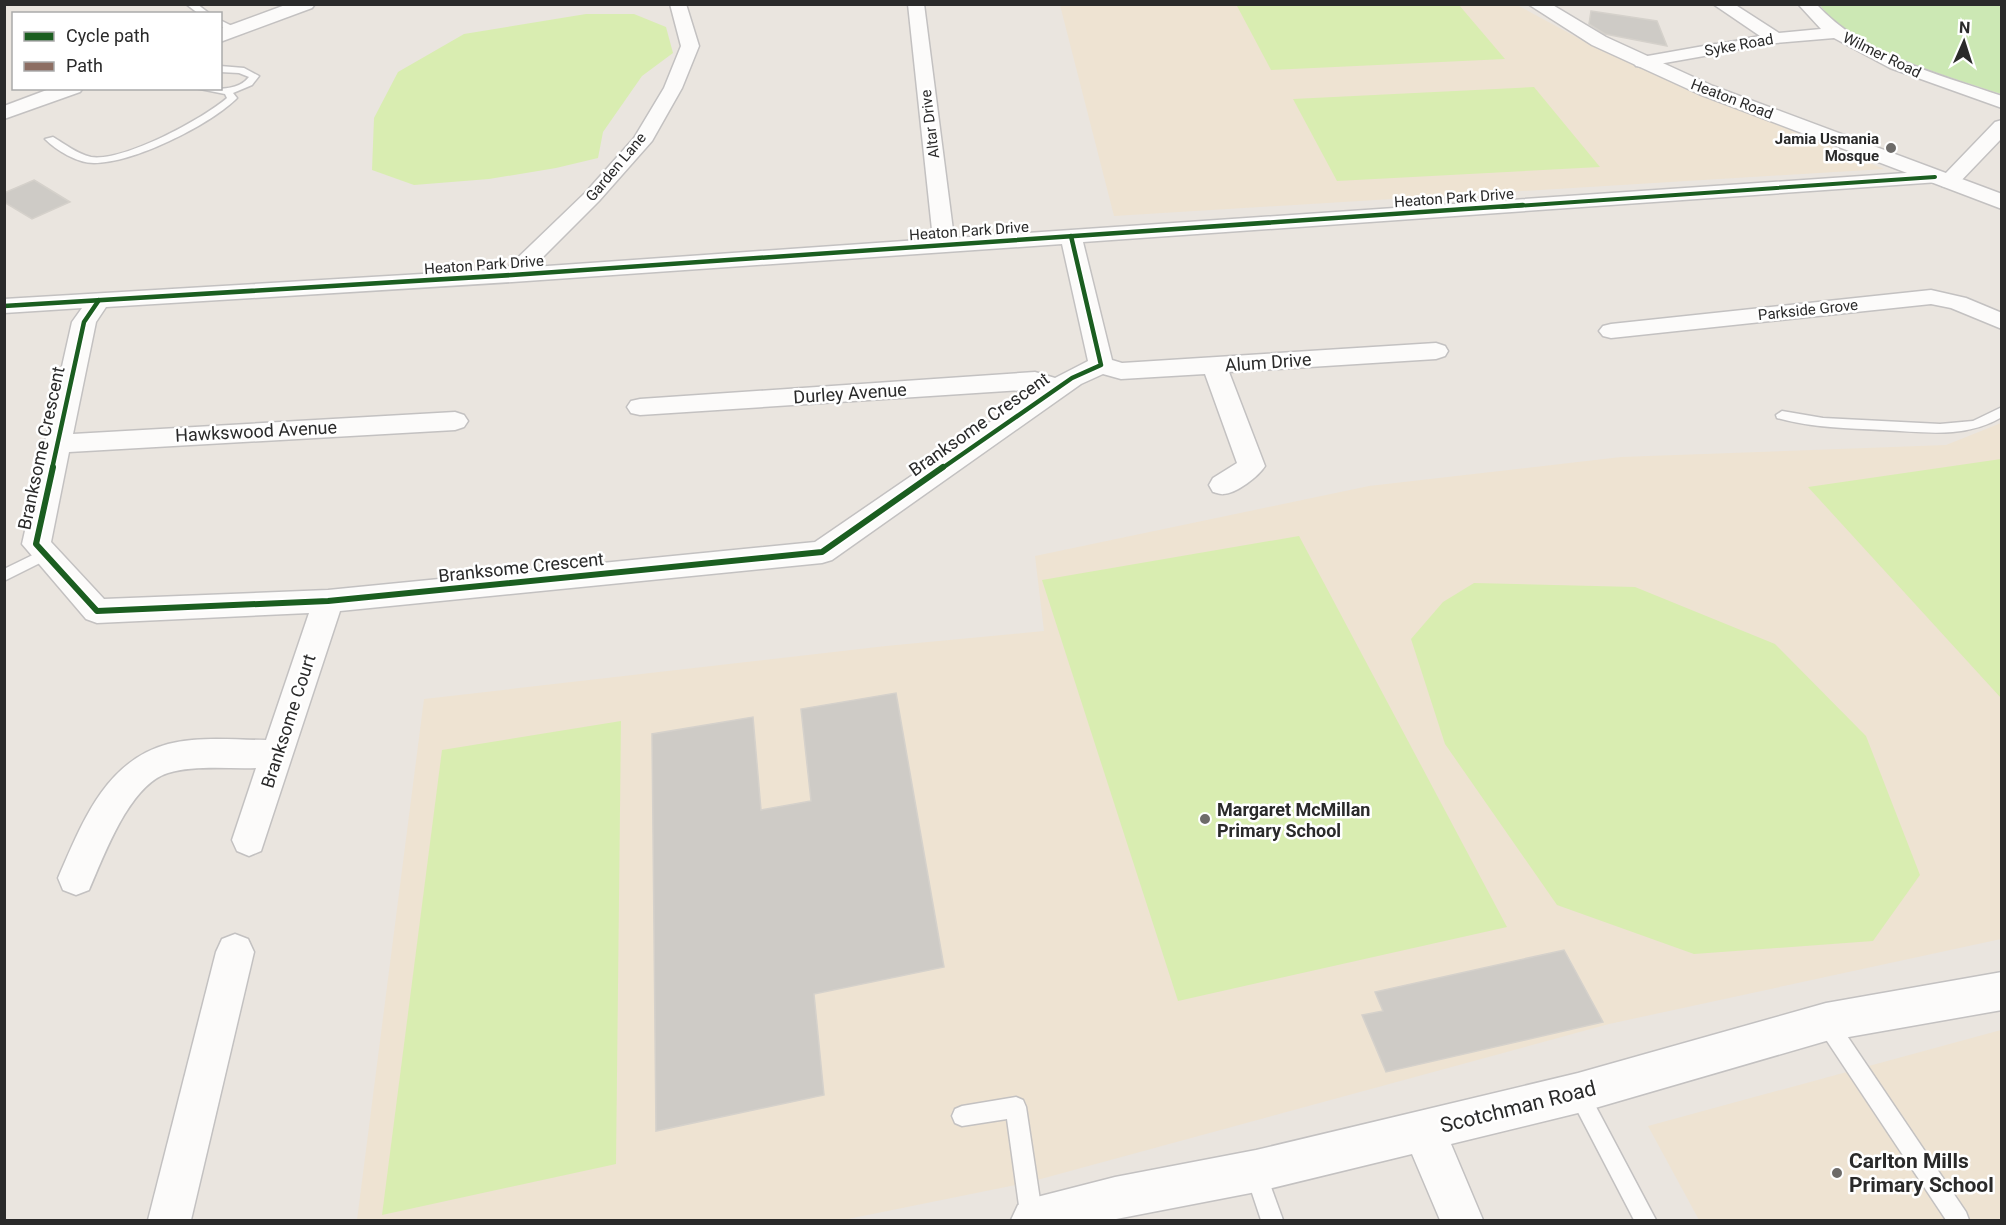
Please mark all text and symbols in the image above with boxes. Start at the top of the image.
legend [12,12,222,90]
north arrow [1934,12,1994,72]
text: N [1959,18,1971,37]
text: Cycle path [66,25,150,46]
street label: Wilmer Road [1840,28,1924,82]
street label: Syke Road [1703,30,1775,60]
text: Path [66,55,103,76]
street label: Heaton Road [1688,75,1776,123]
street label: Altar Drive [917,89,943,159]
street label: Garden Lane [582,129,650,205]
place label: Jamia Usmania Mosque [1775,130,1879,165]
marker: Jamia Usmania Mosque [1884,141,1898,155]
street label: Heaton Park Drive [1394,185,1514,211]
street label: Heaton Park Drive [909,218,1029,244]
street label: Heaton Park Drive [424,252,544,278]
street label: Parkside Grove [1757,296,1859,324]
street label: Alum Drive [1224,349,1312,375]
street label: Branksome Crescent [13,364,69,532]
street label: Branksome Crescent [905,368,1053,480]
street label: Durley Avenue [793,379,907,407]
street label: Hawkswood Avenue [175,416,337,446]
street label: Branksome Crescent [437,548,605,586]
street label: Branksome Court [256,651,320,791]
place label: Margaret McMillan Primary School [1217,799,1370,841]
marker: Margaret McMillan Primary School [1198,812,1212,826]
street label: Scotchman Road [1438,1076,1598,1138]
place label: Carlton Mills Primary School [1849,1149,1994,1197]
marker: Carlton Mills Primary School [1830,1166,1844,1180]

